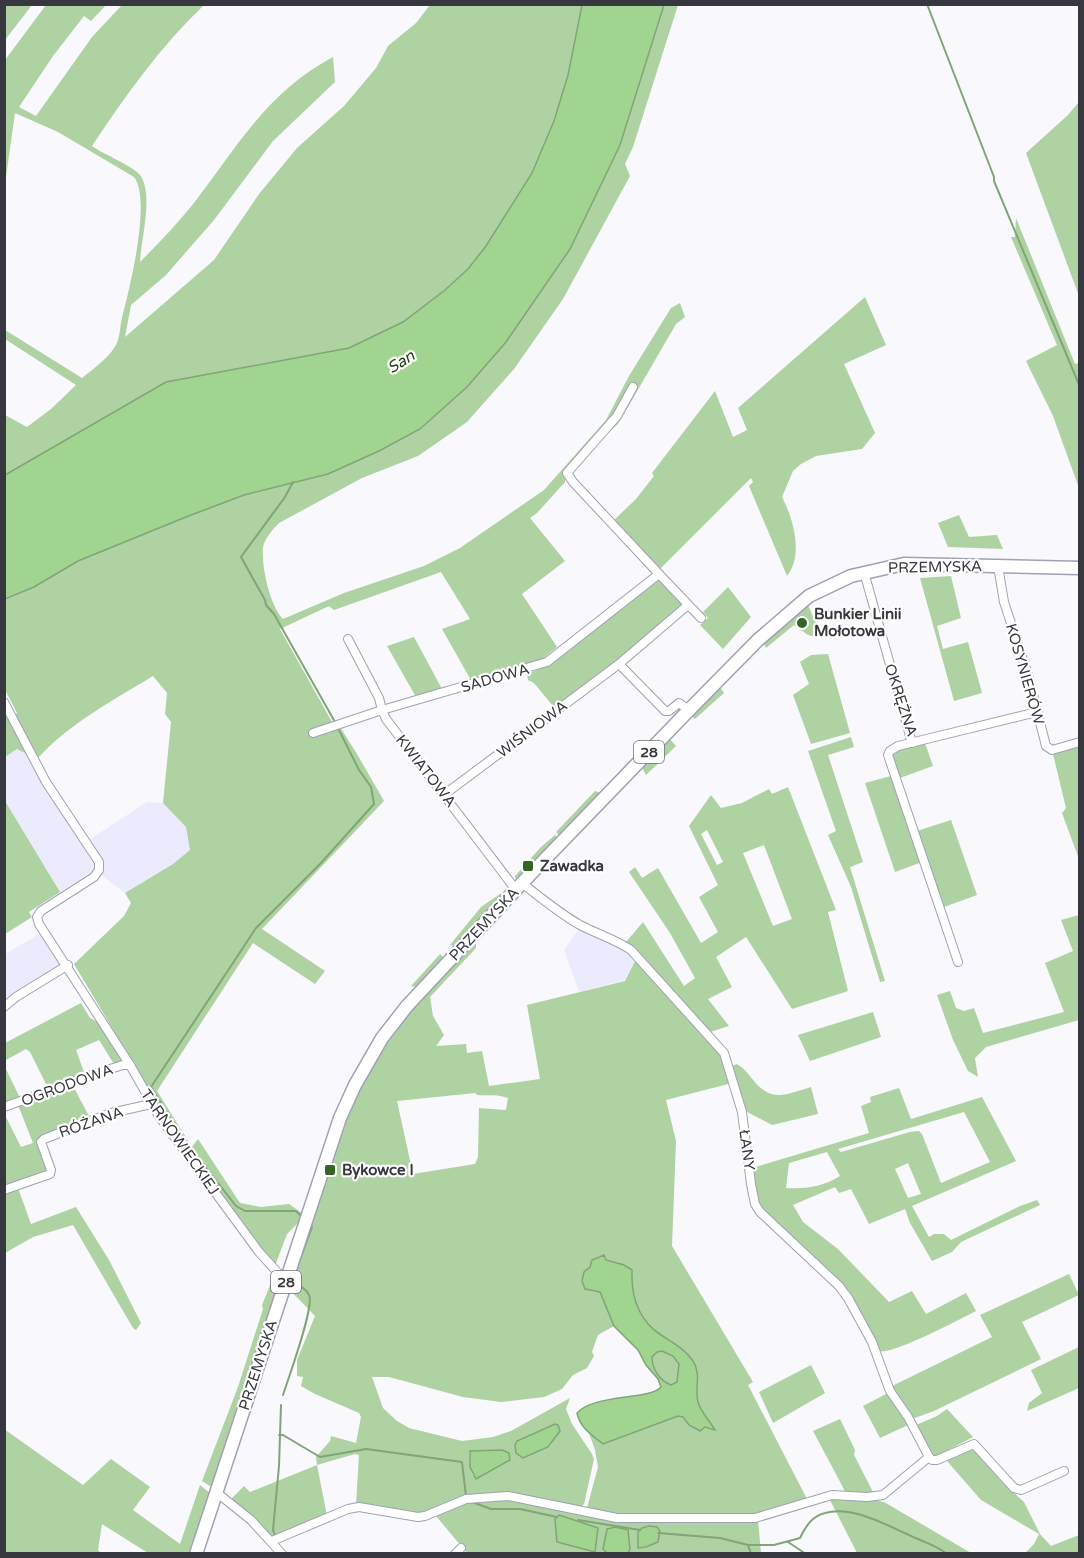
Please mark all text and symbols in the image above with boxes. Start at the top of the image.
water label: San [384,345,419,378]
street label: PRZEMYSKA [888,557,982,577]
place label: Bunkier Linii Mołotowa [814,605,902,640]
marker: Bunkier Linii Mołotowa [795,616,809,630]
street label: KOSYNIERÓW [1002,621,1048,727]
street label: SADOWA [459,660,531,696]
street label: OKRĘŻNA [881,661,921,739]
street label: WIŚNIOWA [493,697,571,761]
street label: KWIATOWA [392,731,460,811]
road number: 28 [634,741,664,763]
place label: Zawadka [540,857,604,875]
marker: Zawadka [521,859,535,873]
street label: PRZEMYSKA [445,883,523,965]
street label: OGRODOWA [19,1060,115,1110]
street label: TARNOWIECKIEJ [137,1086,223,1198]
street label: RÓŻANA [56,1103,126,1141]
street label: ŁANY [735,1128,759,1172]
place label: Bykowce I [342,1161,414,1180]
marker: Bykowce I [323,1163,337,1177]
road number: 28 [271,1271,301,1293]
street label: PRZEMYSKA [235,1318,281,1412]

